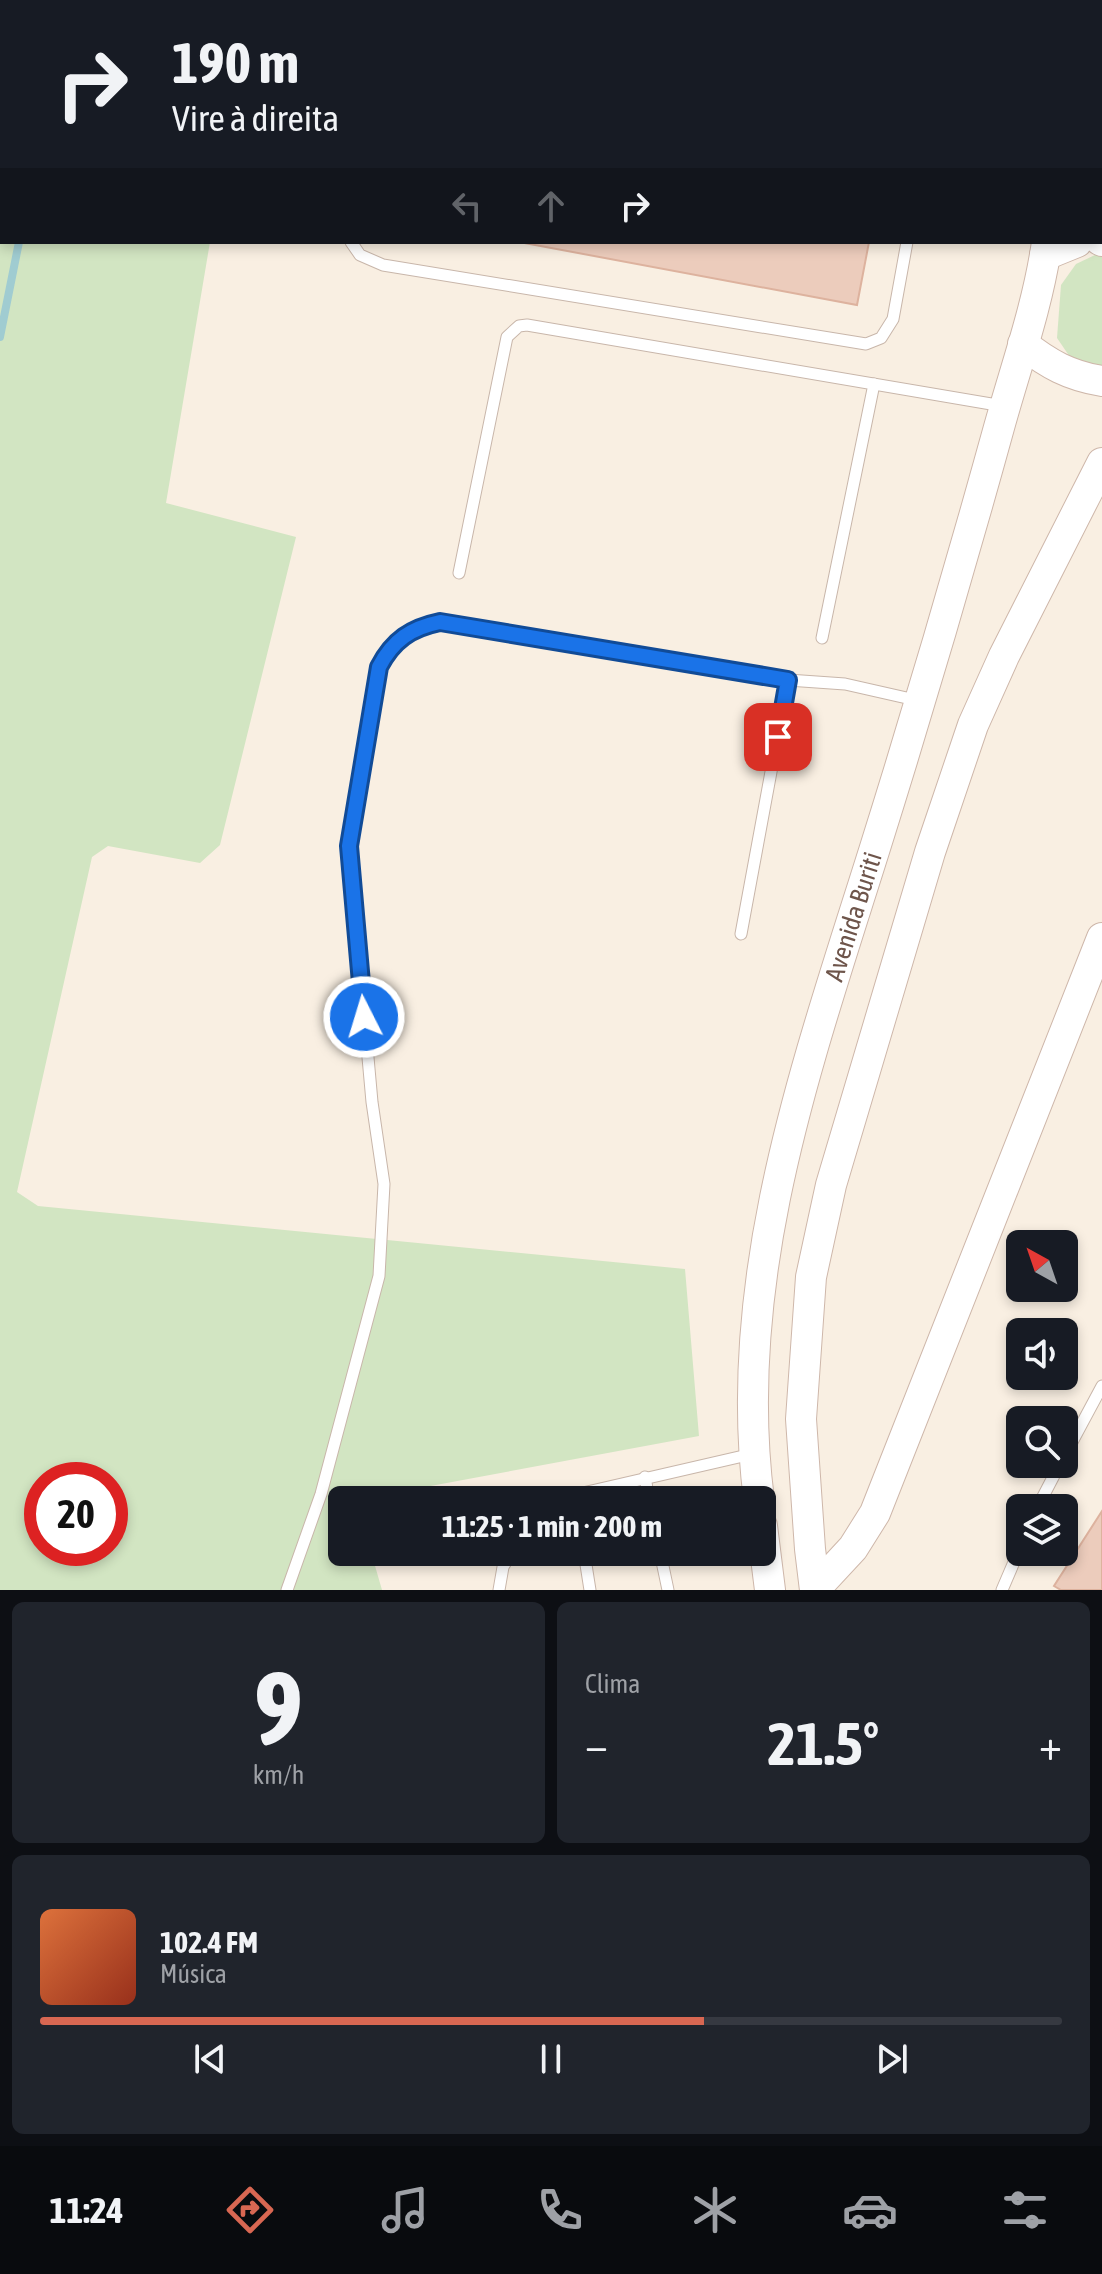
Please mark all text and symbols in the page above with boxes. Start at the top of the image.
text: 190 m [172,31,299,95]
icon: right [40,32,144,136]
text: Vire à direita [172,97,339,139]
icon: left [445,184,489,228]
icon: ahead [529,184,573,228]
icon: right [613,184,657,228]
pin [744,703,812,771]
icon: arrive [756,715,800,759]
street label: Avenida Buriti [819,848,888,985]
position arrow [322,975,406,1059]
north arrow [1006,1230,1078,1302]
map controls [1006,1230,1078,1566]
button: sound [1006,1318,1078,1390]
button: search [1006,1406,1078,1478]
speed limit sign: 20 [24,1462,128,1566]
button: layers [1006,1494,1078,1566]
text: 11:25 · 1 min · 200 m [442,1509,662,1543]
text: 9 [254,1648,303,1767]
text: Clima [585,1669,640,1699]
text: 21.5° [768,1709,879,1778]
text: − [585,1719,608,1769]
text: + [1039,1719,1062,1769]
text: km/h [253,1760,304,1790]
text: 102.4 FM [160,1925,258,1959]
text: Música [160,1959,227,1989]
icon: previous [188,2037,232,2081]
icon: pause [529,2037,573,2081]
icon: next [870,2037,914,2081]
icon: directions [222,2182,278,2238]
icon: music [377,2182,433,2238]
icon: phone [532,2182,588,2238]
icon: climate [687,2182,743,2238]
icon: car [842,2182,898,2238]
icon: filters [997,2182,1053,2238]
text: 11:24 [49,2189,124,2231]

